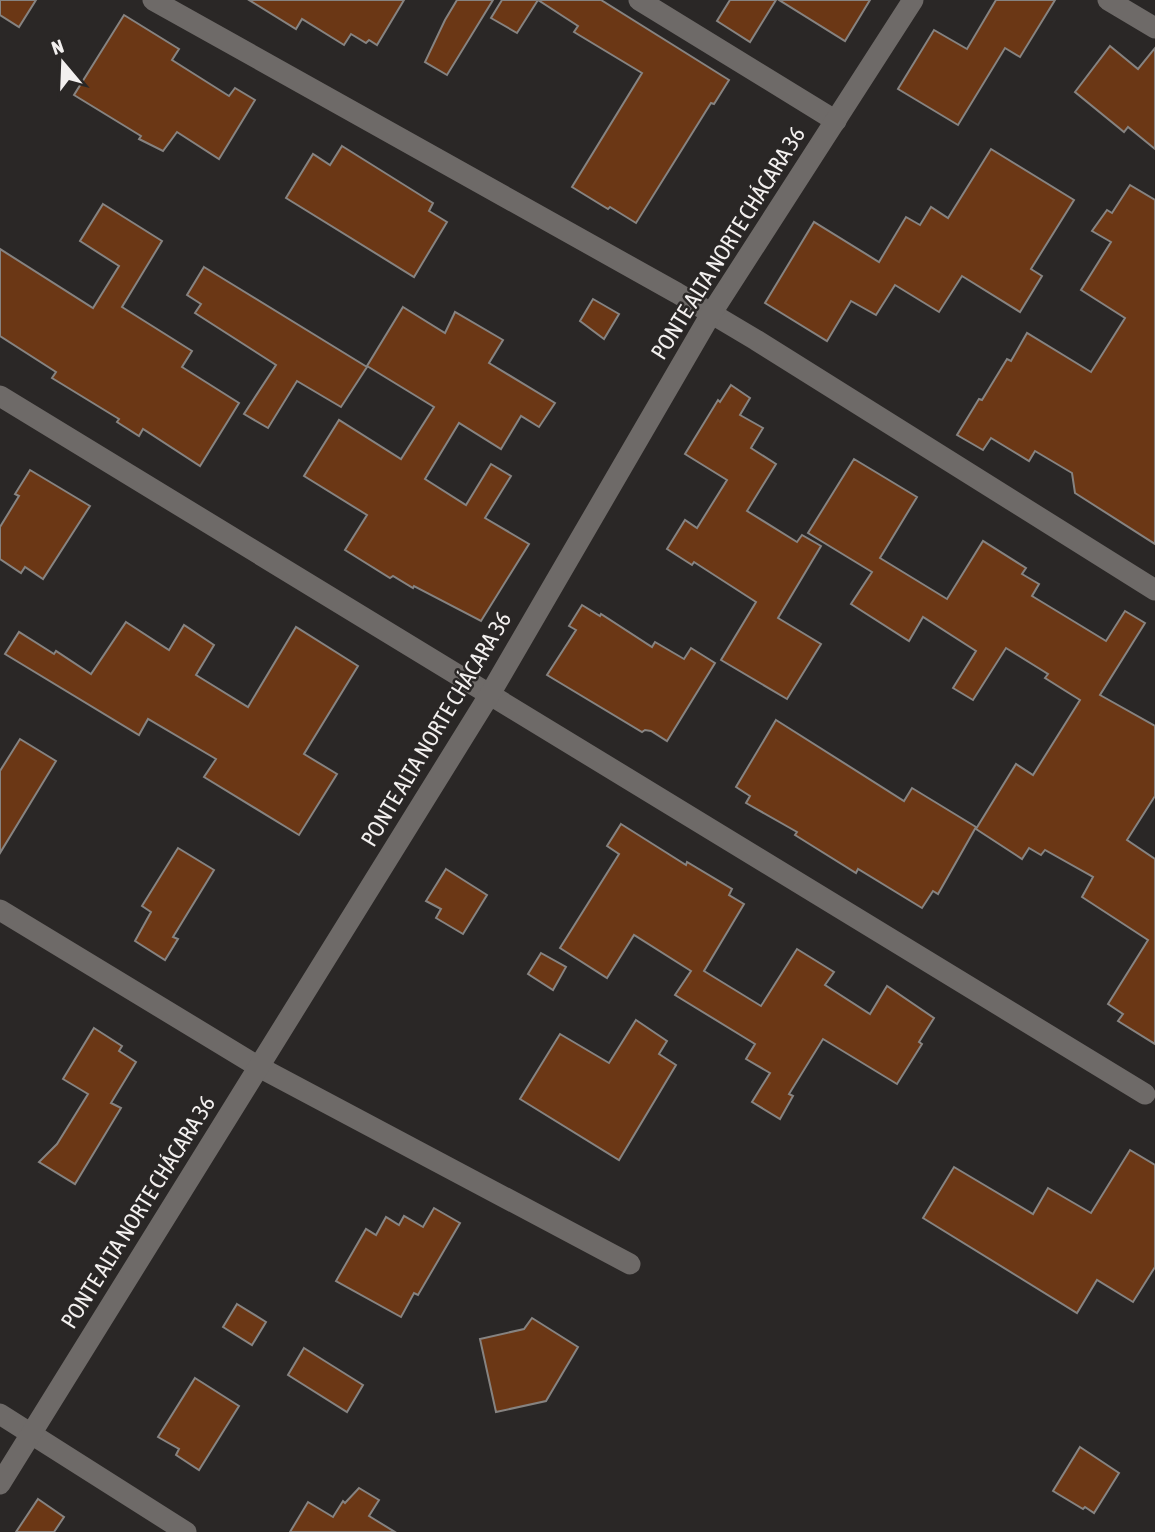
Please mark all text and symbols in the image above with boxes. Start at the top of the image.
north arrow [28,28,98,98]
text: N [49,35,66,59]
street label: PONTE ALTA NORTE CHÁCARA 36 [646,122,810,364]
street label: PONTE ALTA NORTE CHÁCARA 36 [356,607,516,851]
street label: PONTE ALTA NORTE CHÁCARA 36 [56,1091,220,1333]

